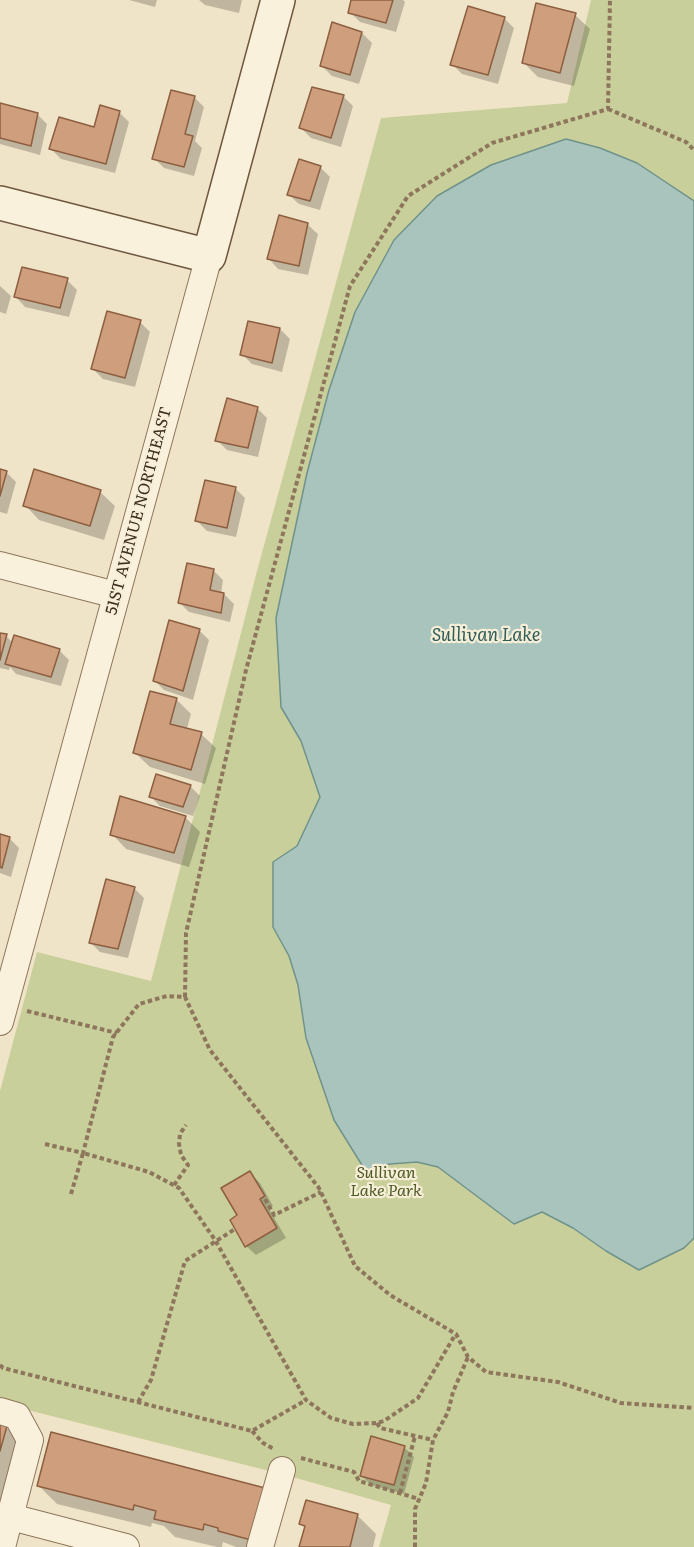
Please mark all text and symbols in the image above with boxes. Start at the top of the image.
street label: 51ST AVENUE NORTHEAST [102,405,176,617]
water label: Sullivan Lake [432,625,540,647]
park label: Sullivan Lake Park [350,1163,422,1201]

